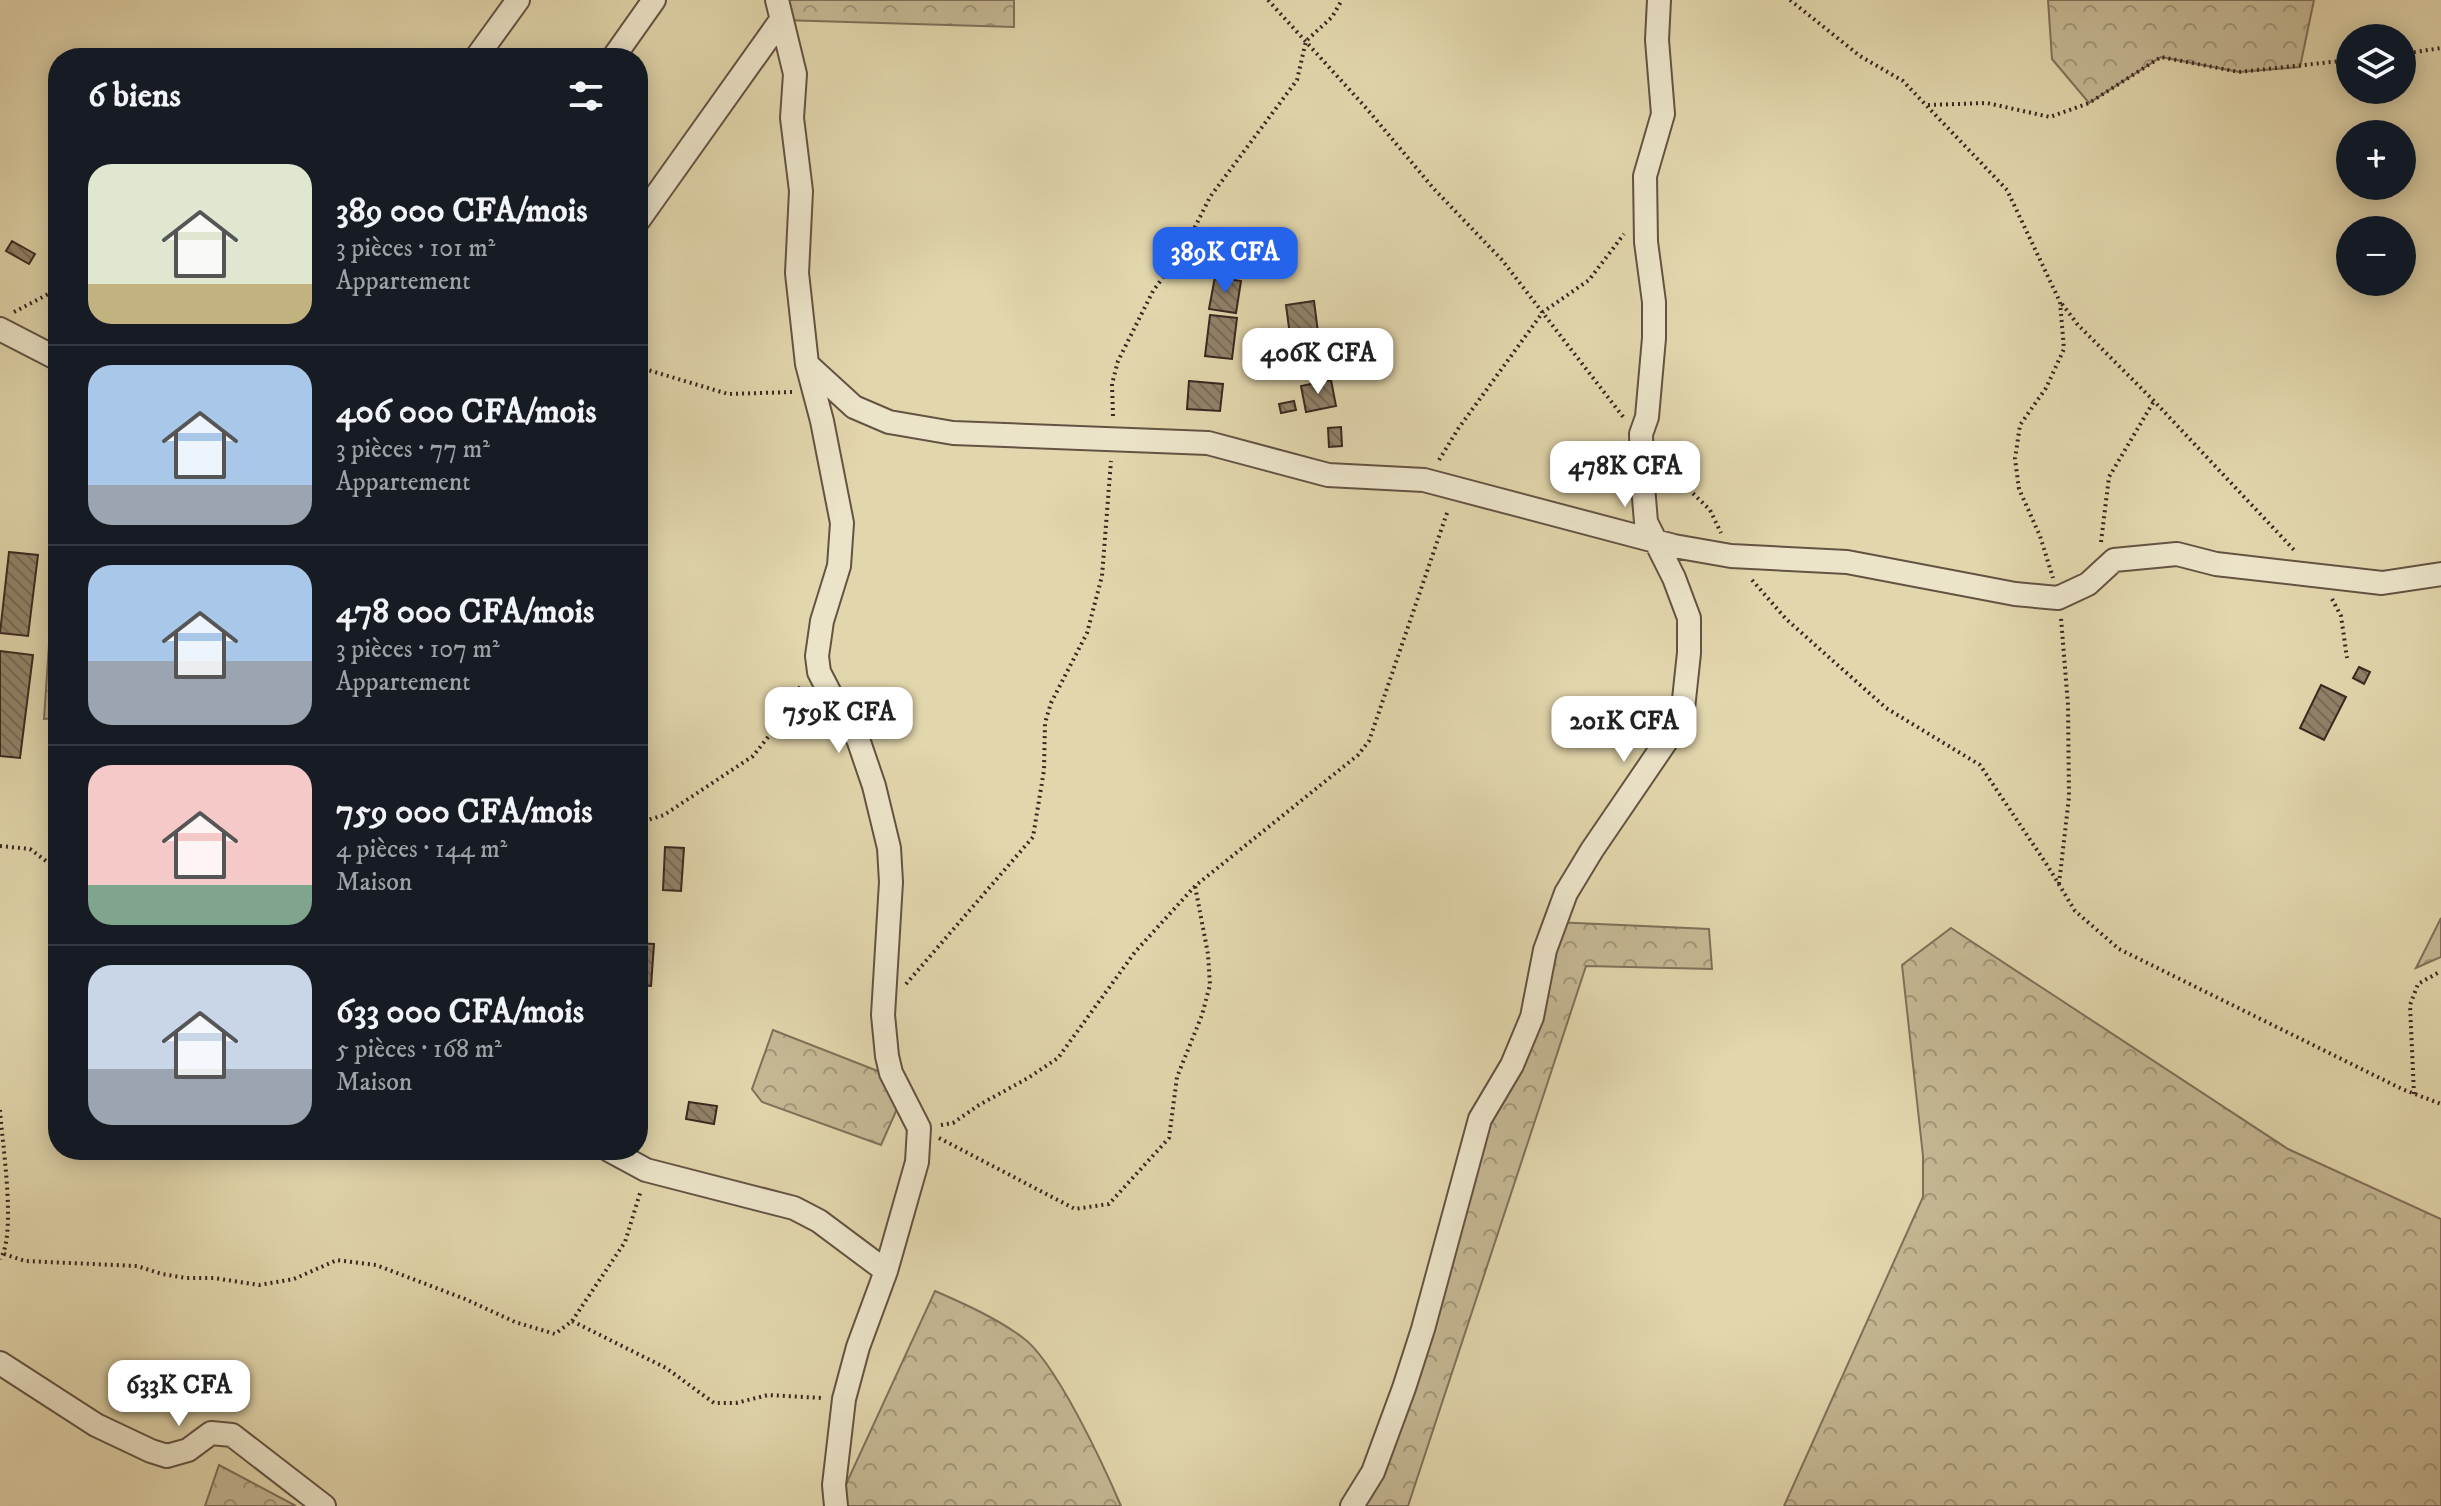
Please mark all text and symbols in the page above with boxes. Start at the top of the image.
map controls [2336,24,2416,296]
button: layers [2336,24,2416,104]
icon: filters [564,74,608,118]
text: 6 biens [88,75,181,117]
button: + [2336,120,2416,200]
text: 389 000 CFA/mois [336,190,588,232]
icon: home [152,196,248,292]
button: − [2336,216,2416,296]
pin: 389K CFA [1142,227,1308,295]
text: 3 pièces · 101 m² [336,232,495,265]
text: 389K CFA [1171,236,1279,269]
text: Appartement [336,265,470,298]
pin: 406K CFA [1235,328,1401,396]
text: 406K CFA [1260,337,1376,370]
text: 406 000 CFA/mois [336,391,597,433]
icon: home [152,397,248,493]
text: 3 pièces · 77 m² [336,433,490,466]
pin: 478K CFA [1542,441,1708,509]
text: 478K CFA [1568,450,1682,483]
text: Appartement [336,466,470,499]
text: 478 000 CFA/mois [336,591,594,633]
icon: home [152,597,248,693]
text: 3 pièces · 107 m² [336,633,500,666]
text: Appartement [336,666,470,699]
pin: 759K CFA [756,687,922,755]
text: 759K CFA [783,696,895,729]
pin: 201K CFA [1541,696,1707,764]
text: 201K CFA [1569,705,1679,738]
text: 759 000 CFA/mois [336,791,593,833]
icon: home [152,797,248,893]
text: 4 pièces · 144 m² [336,833,507,866]
text: Maison [336,866,412,899]
text: 633 000 CFA/mois [336,991,584,1033]
icon: home [152,997,248,1093]
text: 5 pièces · 168 m² [336,1033,502,1066]
text: Maison [336,1066,412,1099]
pin: 633K CFA [96,1360,262,1428]
text: 633K CFA [126,1369,232,1402]

